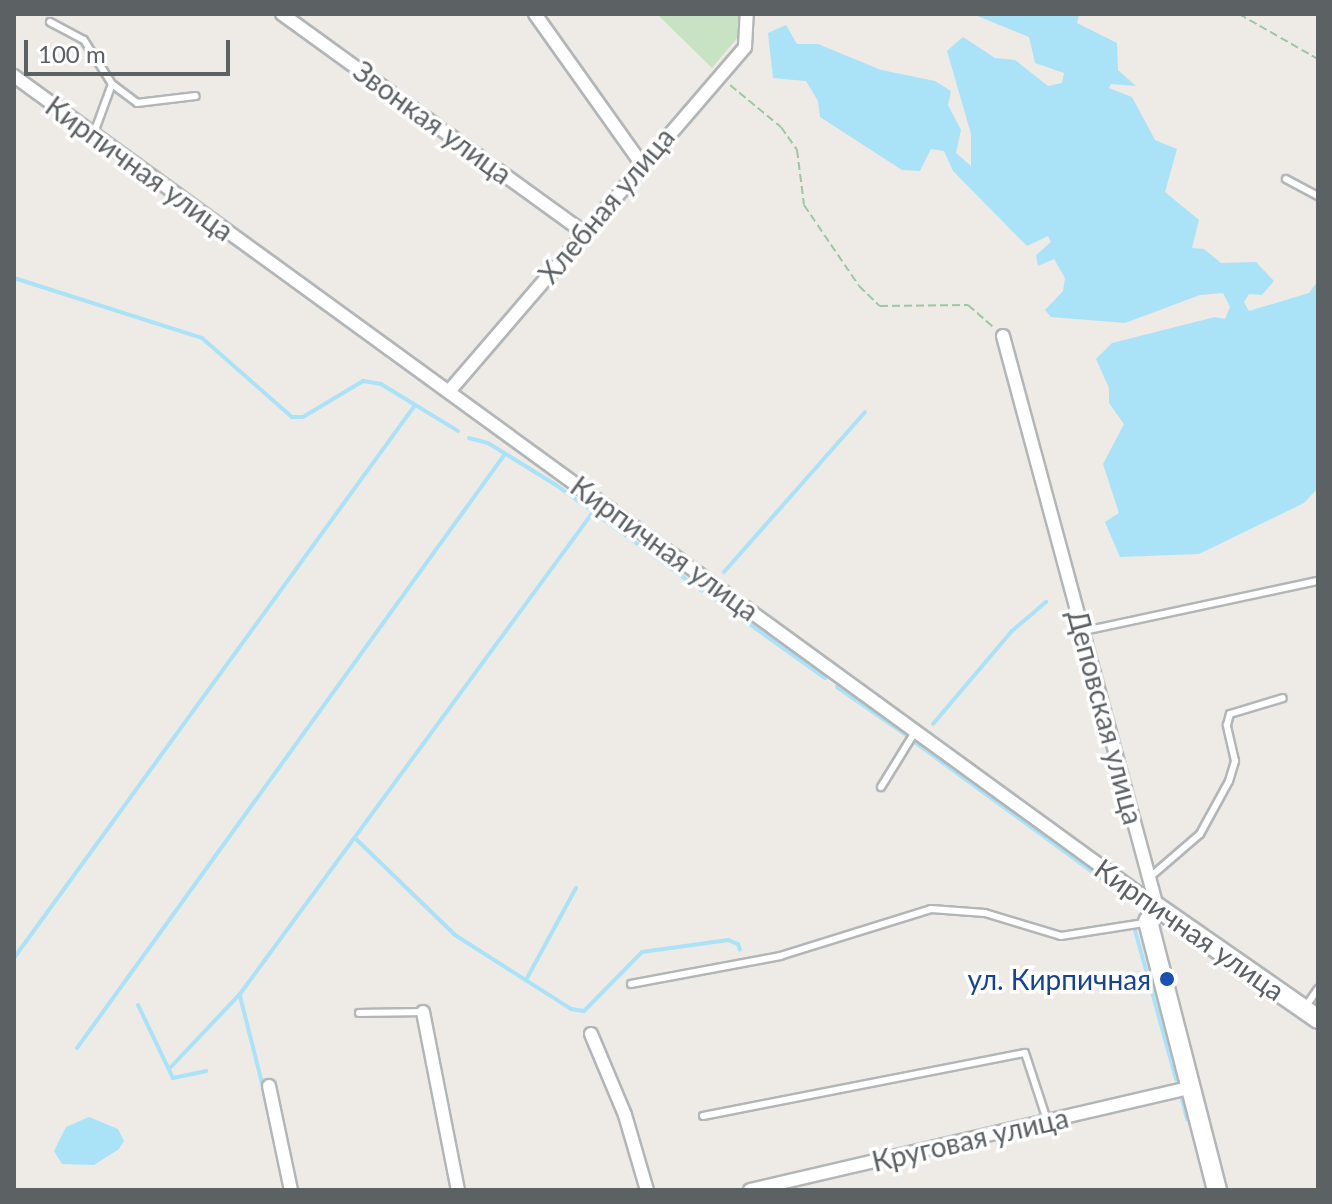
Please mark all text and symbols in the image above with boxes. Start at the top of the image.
scale bar [28,24,234,74]
text: 100 m [38,39,106,68]
street label: Звонкая улица [347,53,519,191]
street label: Кирпичная улица [40,89,240,247]
street label: Хлебная улица [531,120,681,290]
street label: Кирпичная улица [565,469,765,627]
street label: Деповская улица [1061,606,1151,828]
street label: Кирпичная улица [1089,851,1291,1007]
place label: ул. Кирпичная [968,962,1151,996]
marker: ул. Кирпичная [1158,970,1176,988]
street label: Круговая улица [869,1100,1071,1178]

